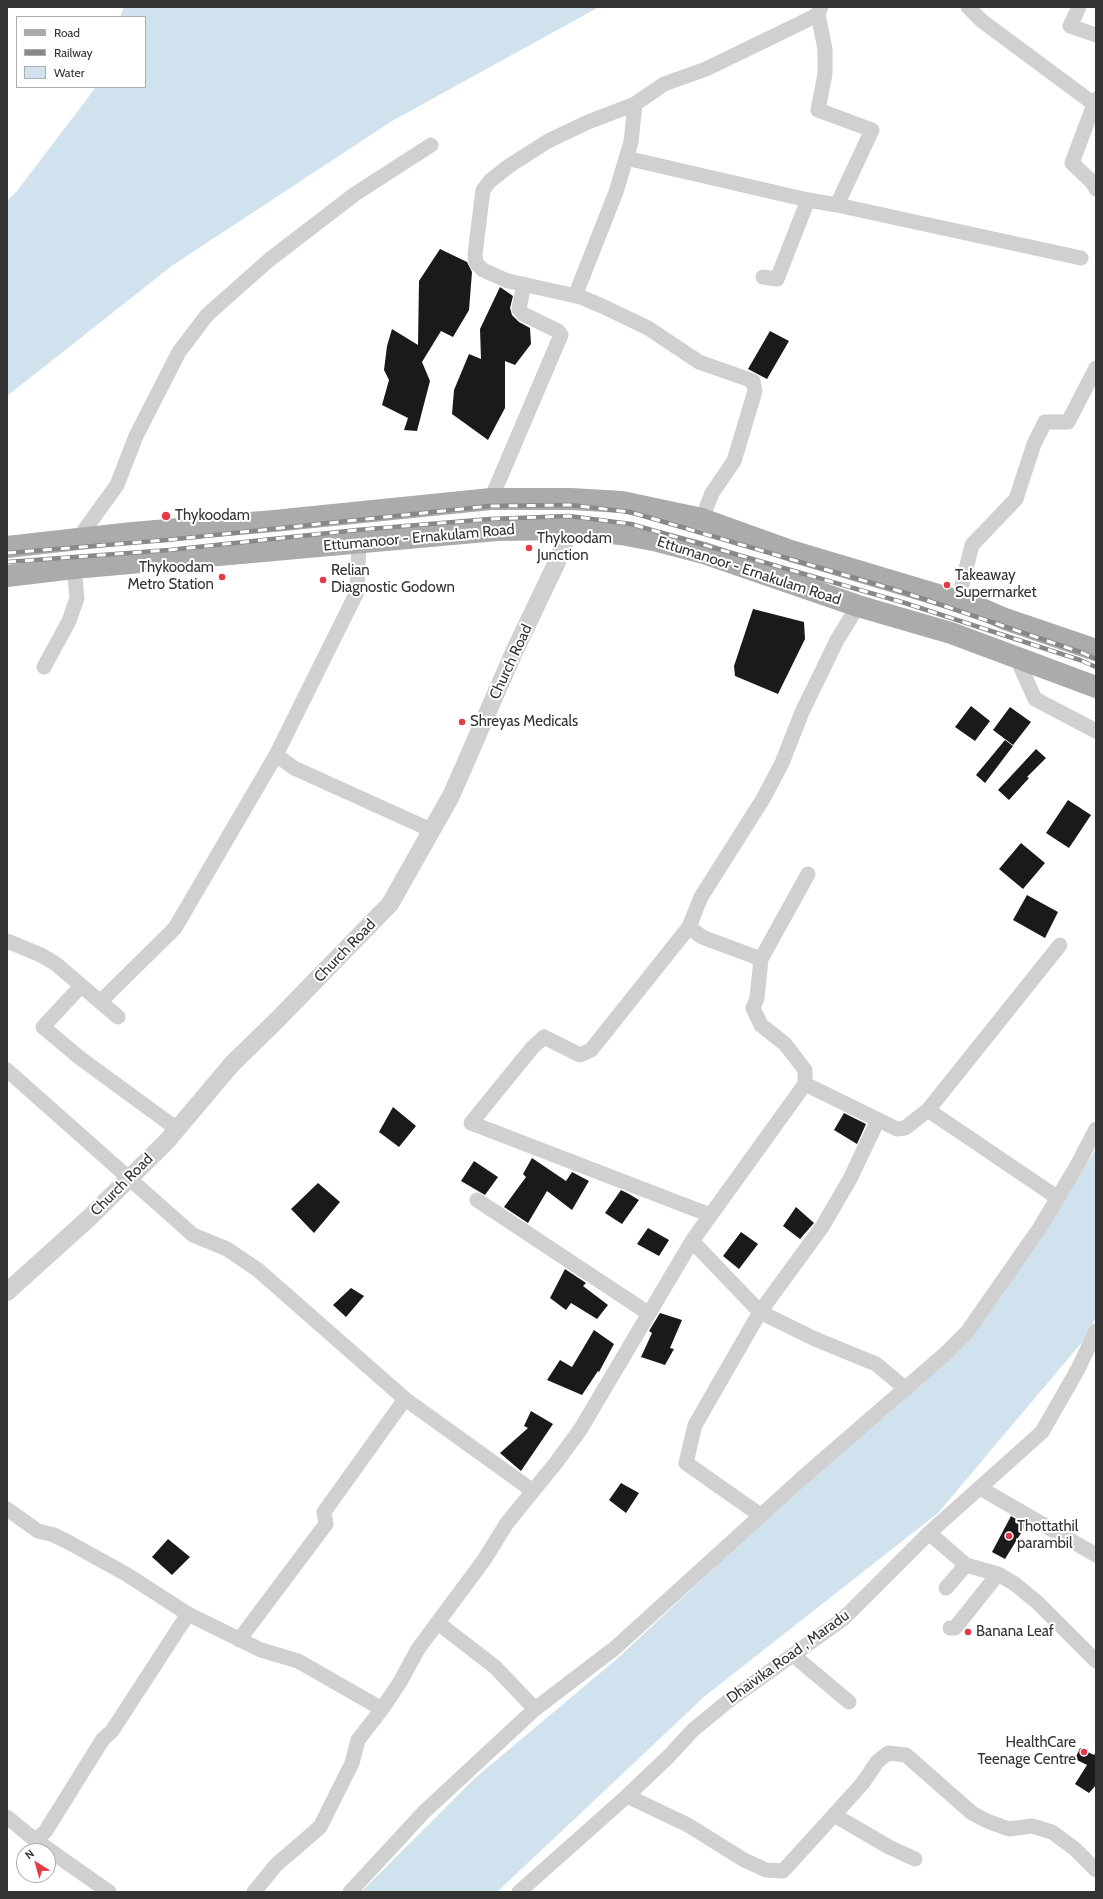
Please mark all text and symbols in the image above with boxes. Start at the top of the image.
legend [16,16,146,88]
text: Road [54,25,80,40]
text: Railway [54,45,92,60]
text: Water [54,65,84,80]
place label: Thykoodam [175,507,250,525]
marker: Thykoodam [160,510,172,522]
street label: Ettumanoor - Ernakulam Road [323,521,515,555]
place label: Thykoodam Junction [537,530,612,565]
street label: Ettumanoor - Ernakulam Road [655,533,843,609]
marker: Thykoodam Junction [524,543,534,553]
place label: Thykoodam Metro Station [128,559,214,594]
place label: Relian Diagnostic Godown [331,562,455,597]
place label: Takeaway Supermarket [955,567,1037,602]
marker: Thykoodam Metro Station [217,572,227,582]
marker: Relian Diagnostic Godown [318,575,328,585]
marker: Takeaway Supermarket [942,580,952,590]
street label: Church Road [486,622,536,702]
place label: Shreyas Medicals [470,713,578,731]
marker: Shreyas Medicals [457,717,467,727]
street label: Church Road [311,916,379,986]
street label: Church Road [87,1150,157,1220]
place label: Thottathil parambil [1017,1518,1078,1553]
marker: Thottathil parambil [1004,1531,1014,1541]
street label: Dhaivika Road , Maradu [723,1607,853,1707]
place label: Banana Leaf [976,1623,1054,1641]
marker: Banana Leaf [963,1627,973,1637]
place label: HealthCare Teenage Centre [977,1734,1076,1769]
marker: HealthCare Teenage Centre [1079,1747,1089,1757]
north arrow [16,1843,56,1883]
text: N [22,1846,37,1862]

